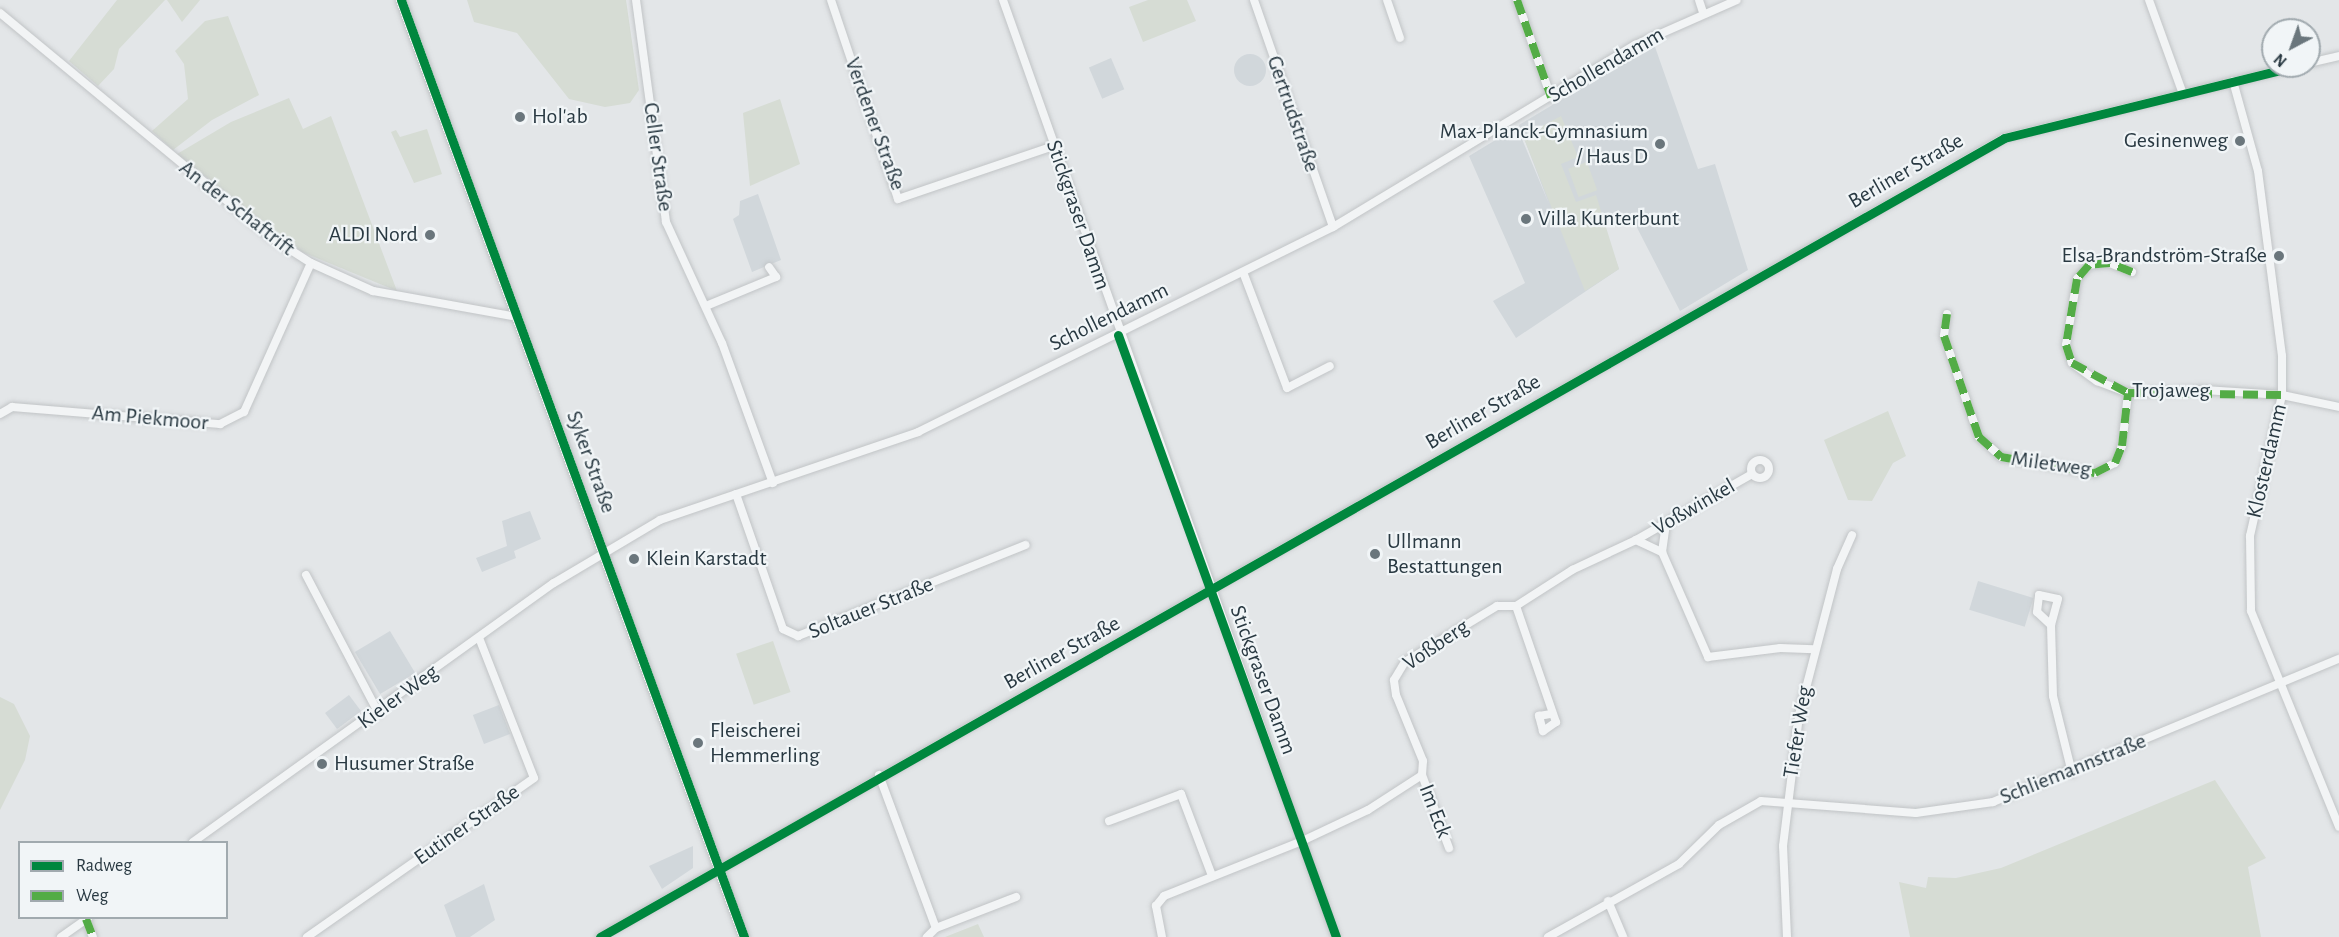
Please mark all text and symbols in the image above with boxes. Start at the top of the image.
north arrow [2261,18,2321,78]
street label: Schollendamm [1543,21,1669,109]
text: N [2271,50,2290,70]
street label: Gertrudstraße [1261,52,1325,176]
street label: Verdener Straße [839,54,911,194]
street label: Celler Straße [637,101,679,213]
place label: Hol'ab [532,104,588,130]
marker: Hol'ab [513,110,527,124]
place label: Max-Planck-Gymnasium / Haus D [1440,118,1648,170]
street label: Berliner Straße [1844,127,1968,215]
place label: Gesinenweg [2124,128,2228,154]
marker: Gesinenweg [2233,134,2247,148]
street label: Stickgraser Damm [1040,137,1116,293]
marker: Max-Planck-Gymnasium / Haus D [1653,137,1667,151]
street label: An der Schaftrift [174,155,300,261]
place label: Villa Kunterbunt [1538,206,1679,232]
marker: Villa Kunterbunt [1519,212,1533,226]
place label: ALDI Nord [329,222,418,248]
marker: ALDI Nord [423,228,437,242]
place label: Elsa-Brandström-Straße [2061,243,2267,269]
marker: Elsa-Brandström-Straße [2272,249,2286,263]
street label: Schollendamm [1045,277,1173,357]
street label: Berliner Straße [1421,368,1545,456]
street label: Trojaweg [2132,378,2210,404]
street label: Am Piekmoor [91,400,209,436]
street label: Klosterdamm [2241,401,2293,521]
street label: Syker Straße [560,407,622,517]
street label: Miletweg [2009,445,2093,483]
street label: Voßwinkel [1648,473,1740,541]
place label: Ullmann Bestattungen [1387,528,1503,580]
place label: Klein Karstadt [646,546,766,572]
marker: Ullmann Bestattungen [1368,547,1382,561]
marker: Klein Karstadt [627,552,641,566]
street label: Soltauer Straße [805,571,937,645]
street label: Stickgraser Damm [1224,602,1302,758]
street label: Berliner Straße [999,610,1125,696]
street label: Voßberg [1398,614,1474,676]
street label: Kieler Weg [353,659,443,735]
street label: Tiefer Weg [1778,684,1818,780]
place label: Fleischerei Hemmerling [710,717,820,768]
street label: Schliemannstraße [1996,728,2150,810]
marker: Fleischerei Hemmerling [691,736,705,750]
place label: Husumer Straße [334,751,474,777]
marker: Husumer Straße [315,757,329,771]
street label: Eutiner Straße [409,779,525,871]
street label: Im Eck [1413,780,1457,842]
legend [18,841,228,919]
text: Radweg [76,857,132,875]
text: Weg [76,887,108,905]

